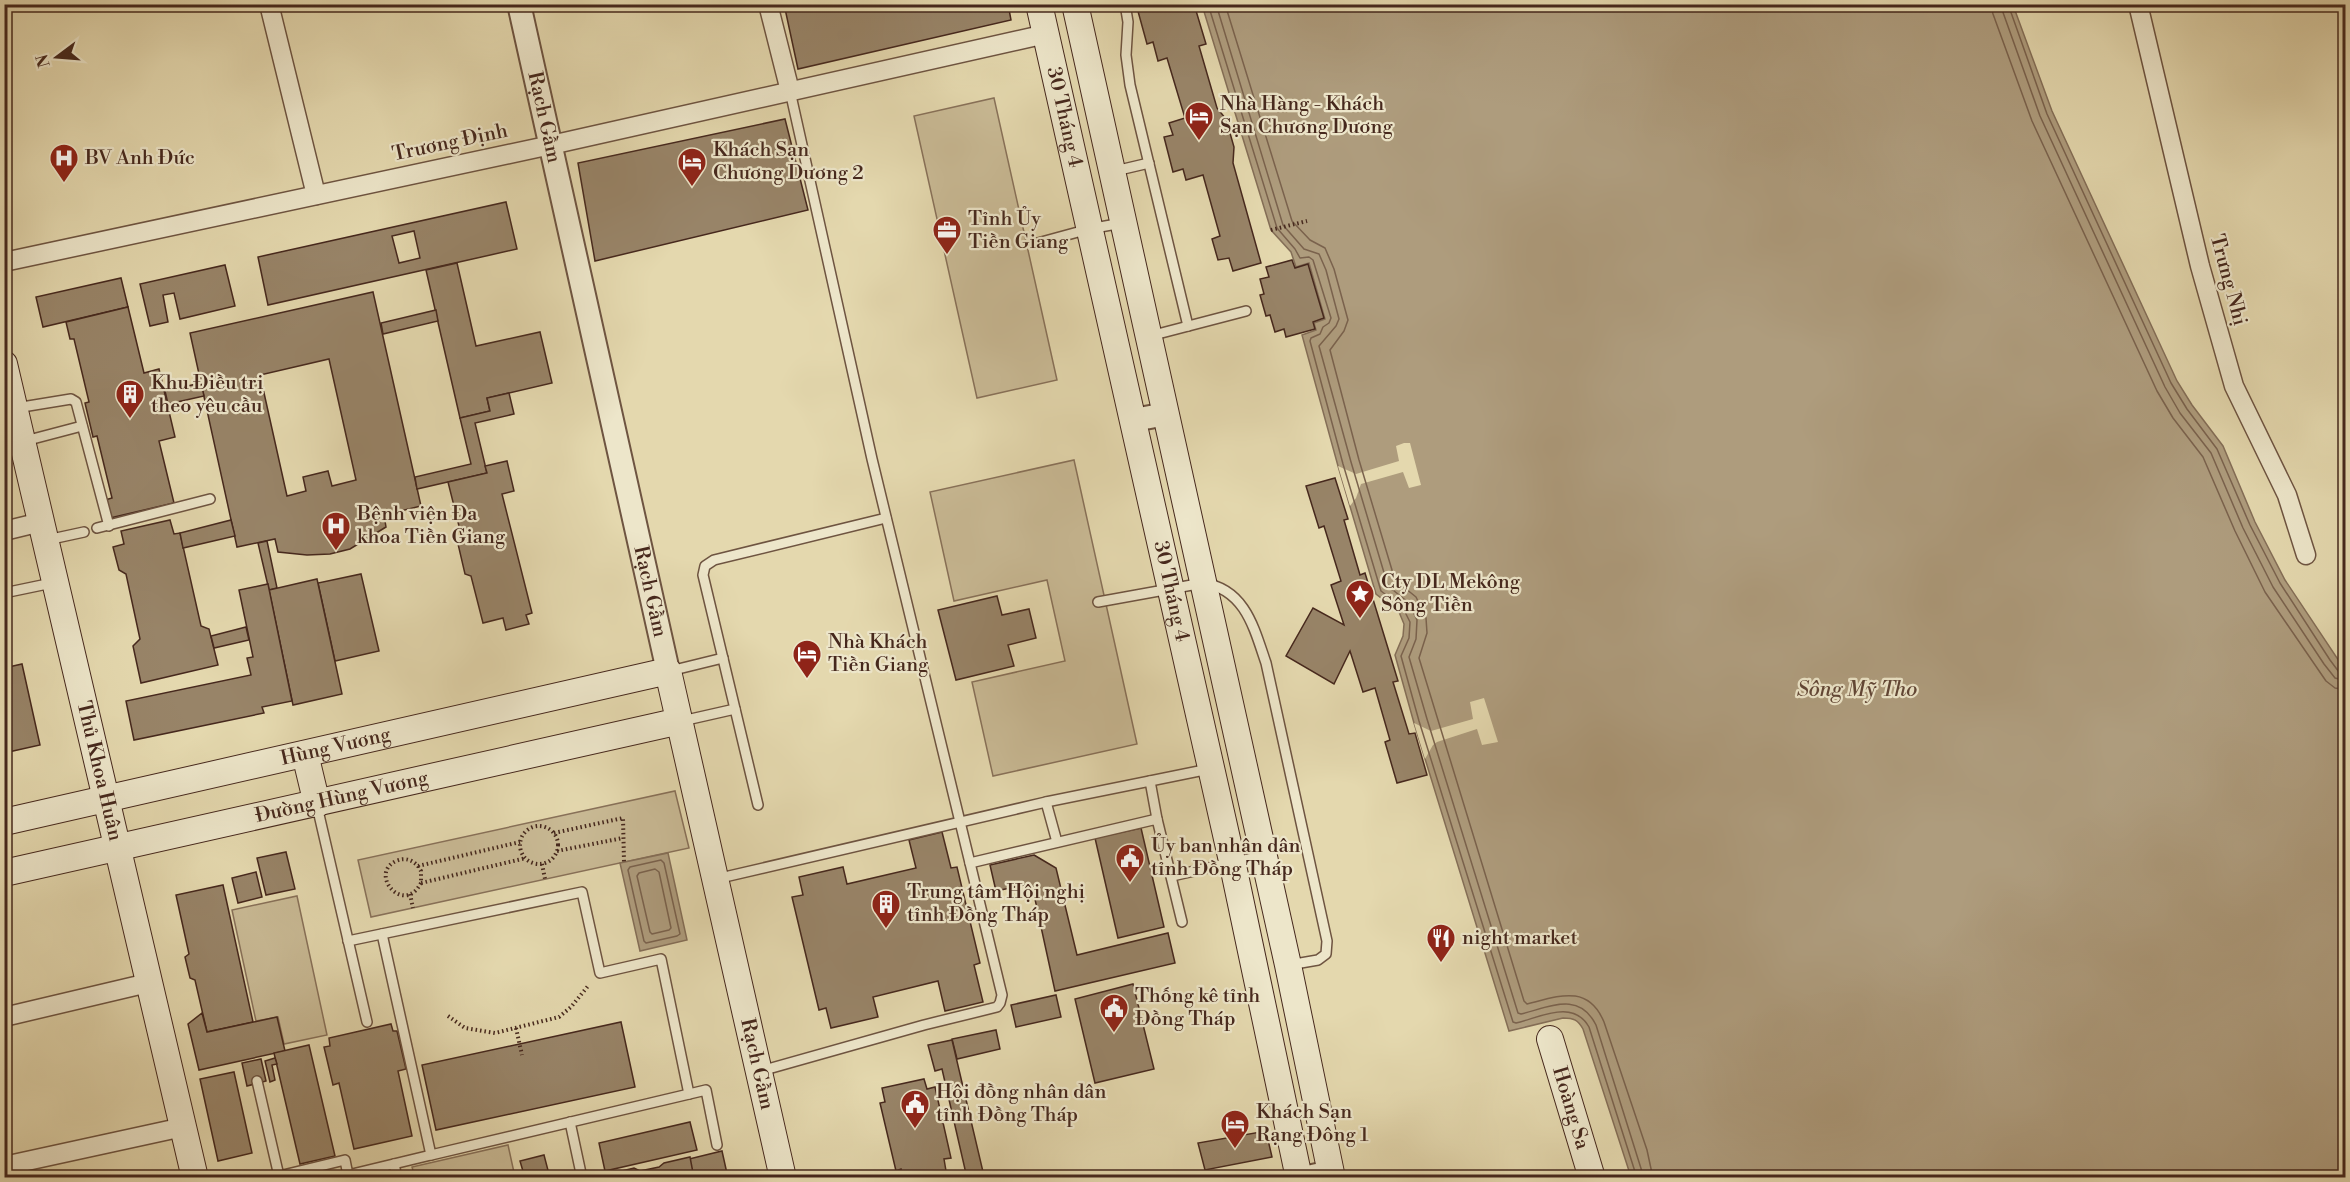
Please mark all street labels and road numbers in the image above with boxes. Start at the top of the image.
street label: 30 Tháng 4 [1041,64,1088,170]
street label: Rạch Gầm [522,69,567,166]
street label: Trương Định [390,119,510,167]
street label: Trưng Nhị [2204,232,2252,329]
street label: 30 Tháng 4 [1148,539,1195,644]
street label: Rạch Gầm [628,543,673,640]
street label: Thủ Khoa Huân [71,699,128,843]
street label: Hùng Vương [278,722,394,771]
street label: Đường Hùng Vương [253,765,431,829]
street label: Rạch Gầm [735,1016,780,1113]
street label: Hoàng Sa [1547,1063,1595,1153]

